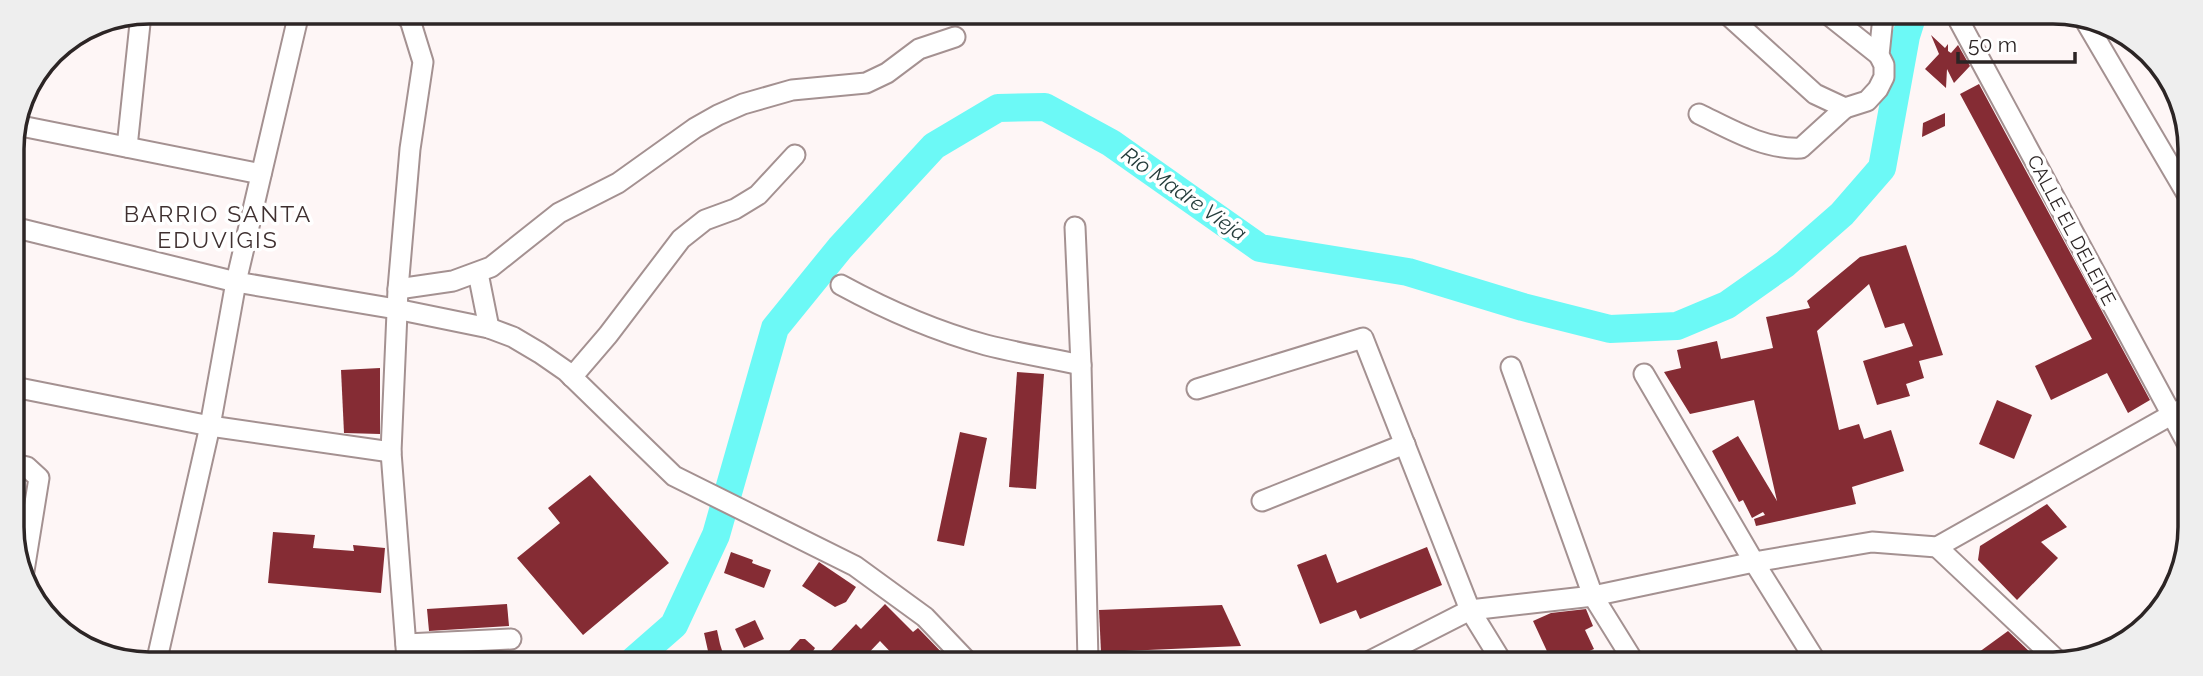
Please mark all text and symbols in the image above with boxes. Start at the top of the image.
scale bar [1958,21,2075,65]
text: 50 m [1968,32,2017,57]
water label: Río Madre Vieja [1117,141,1251,246]
street label: CALLE EL DELEITE [2023,151,2121,309]
district label: BARRIO SANTA EDUVIGIS [124,200,312,253]

